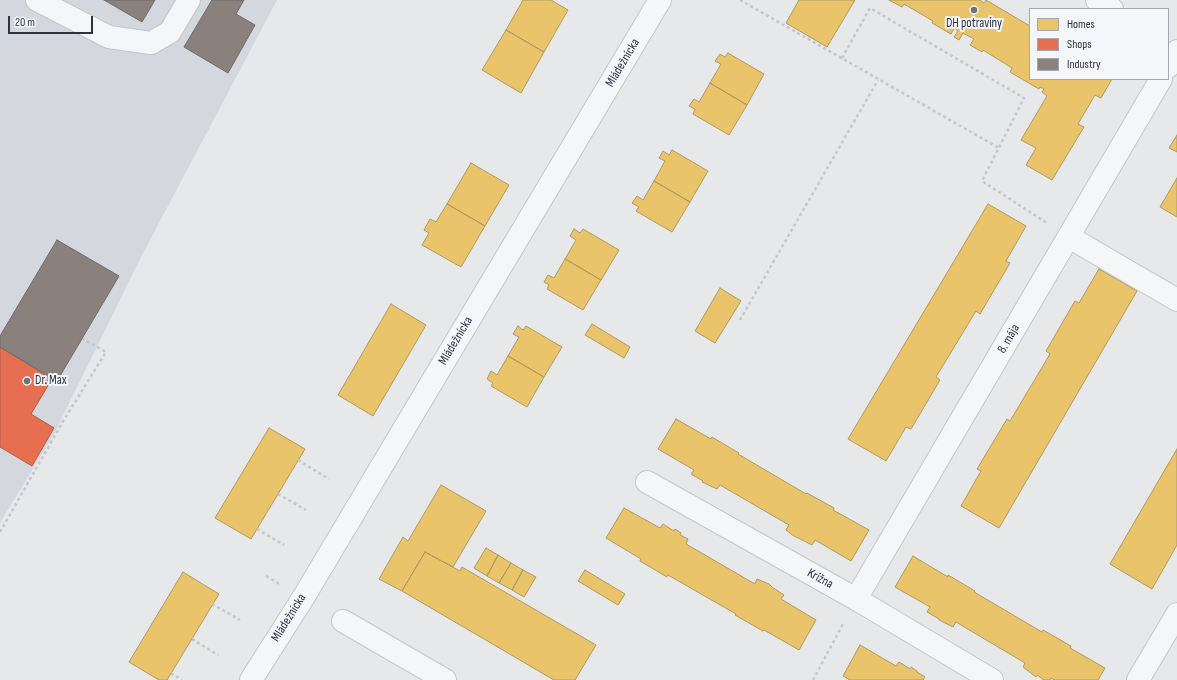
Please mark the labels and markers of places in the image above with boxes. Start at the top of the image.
marker: DH potraviny [969,5,979,15]
place label: DH potraviny [946,16,1002,32]
place label: Dr. Max [35,373,67,389]
marker: Dr. Max [22,376,32,386]

